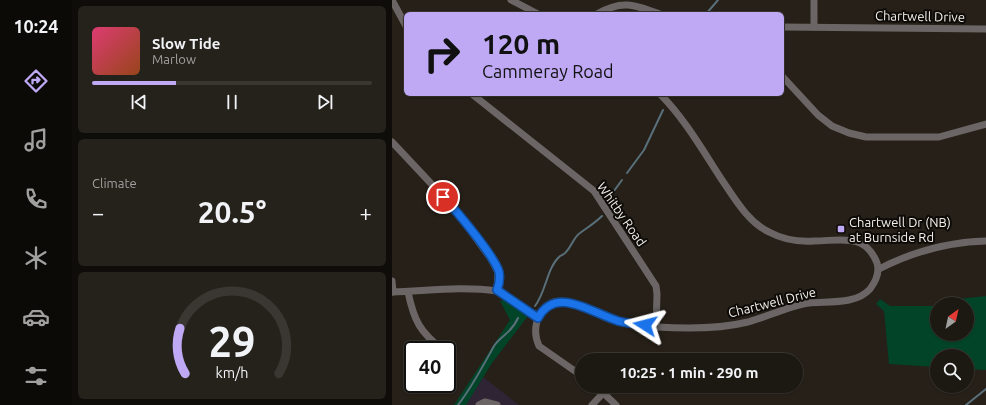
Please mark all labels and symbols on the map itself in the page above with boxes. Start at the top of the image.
street label: Chartwell Drive [875,8,965,24]
street label: Whitby Road [595,179,649,249]
pin [426,180,460,214]
place label: Chartwell Dr (NB) at Burnside Rd [849,215,951,244]
marker: Chartwell Dr (NB) at Burnside Rd [836,224,846,234]
street label: Chartwell Drive [727,284,817,320]
north arrow [930,297,974,341]
position arrow [624,304,666,346]
speed limit sign: 40 [404,341,456,393]

